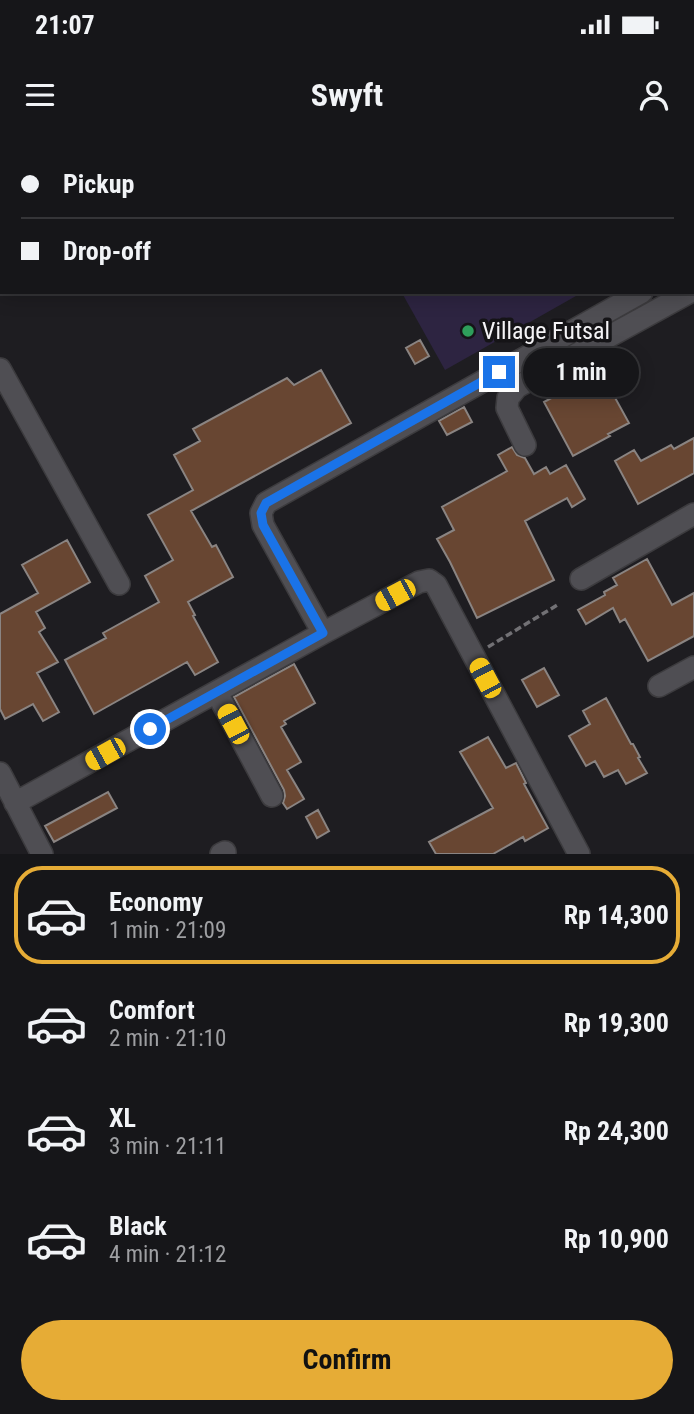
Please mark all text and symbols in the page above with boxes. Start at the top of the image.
text: 21:07 [35,10,95,40]
icon: menu [21,76,59,114]
text: Swyft [311,76,383,114]
icon: person [635,76,673,114]
text: Pickup [63,169,134,199]
text: Drop-off [63,236,151,266]
place label: Village Futsal [482,317,610,345]
marker: Village Futsal [460,323,476,339]
callout: 1 min [524,348,639,396]
route end [483,356,515,388]
text: 1 min [555,359,607,386]
car [372,576,419,614]
car [466,655,505,701]
car [214,701,253,747]
route start [134,713,166,745]
car [82,735,129,773]
icon: car [25,884,88,947]
text: Economy [109,887,203,917]
text: Rp 14,300 [564,900,669,930]
text: 1 min · 21:09 [109,917,226,944]
icon: car [25,992,88,1055]
text: Comfort [109,995,195,1025]
text: Rp 19,300 [564,1008,669,1038]
text: 2 min · 21:10 [109,1025,226,1052]
icon: car [25,1100,88,1163]
text: XL [109,1103,136,1133]
text: Rp 24,300 [564,1116,669,1146]
text: 3 min · 21:11 [109,1133,226,1160]
icon: car [25,1208,88,1271]
text: Black [109,1211,167,1241]
text: Rp 10,900 [564,1224,669,1254]
text: 4 min · 21:12 [109,1241,226,1268]
button: Confirm [21,1320,673,1400]

